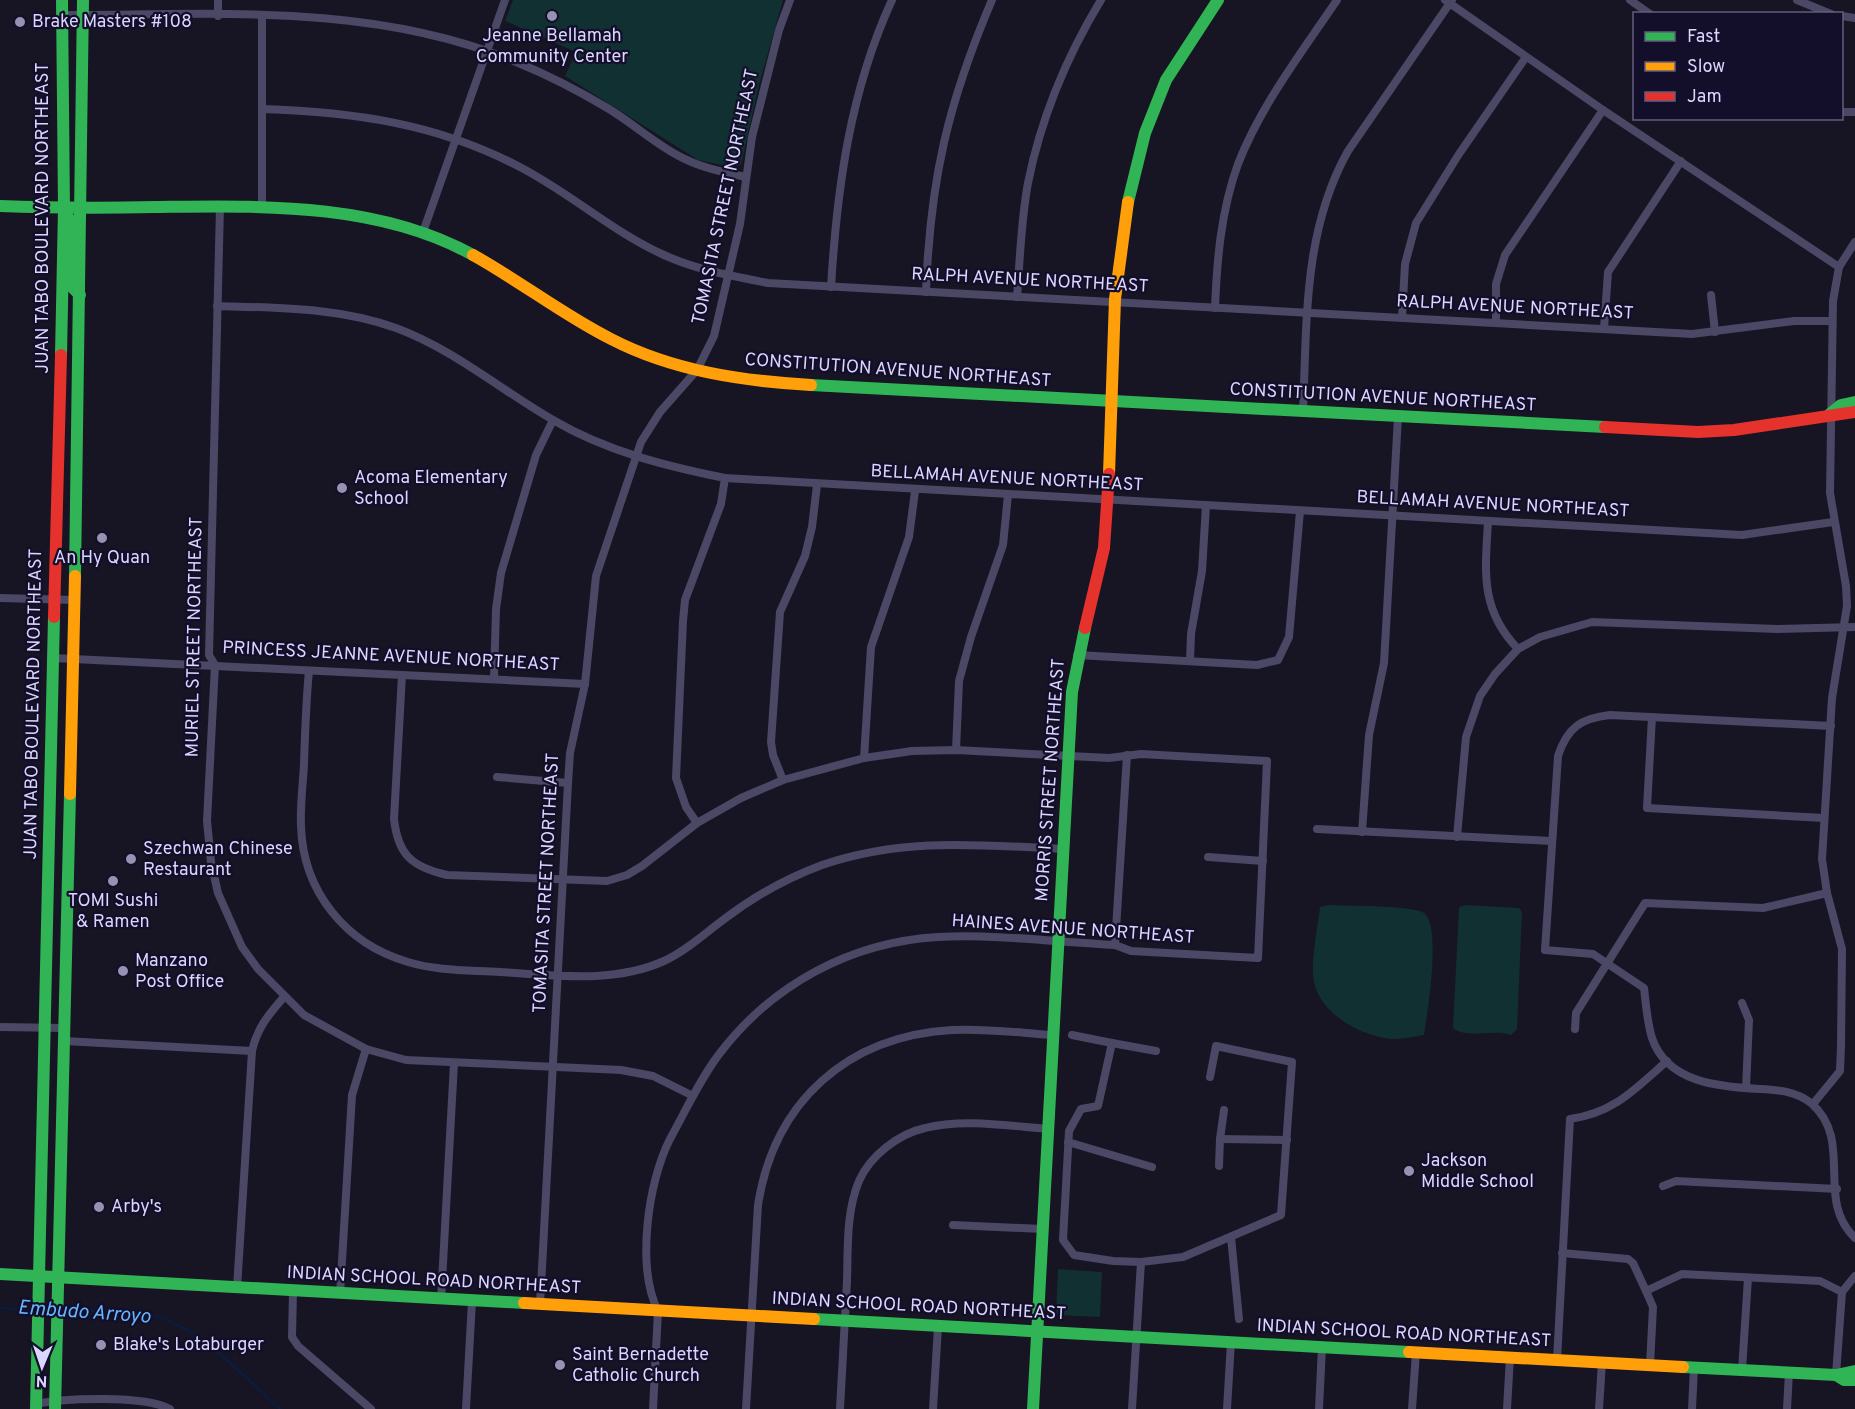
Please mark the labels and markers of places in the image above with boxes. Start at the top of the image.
marker: Jeanne Bellamah Community Center [545,9,559,23]
place label: Brake Masters #108 [32,11,192,34]
marker: Brake Masters #108 [13,15,27,29]
place label: Jeanne Bellamah Community Center [476,25,628,69]
place label: Acoma Elementary School [354,467,508,511]
marker: Acoma Elementary School [335,481,349,495]
marker: An Hy Quan [95,531,109,545]
place label: An Hy Quan [54,547,150,570]
place label: Szechwan Chinese Restaurant [143,838,293,882]
marker: Szechwan Chinese Restaurant [124,852,138,866]
marker: TOMI Sushi & Ramen [106,874,120,888]
place label: TOMI Sushi & Ramen [68,890,158,934]
place label: Manzano Post Office [135,950,224,994]
marker: Manzano Post Office [116,964,130,978]
place label: Jackson Middle School [1421,1150,1534,1194]
marker: Jackson Middle School [1402,1164,1416,1178]
place label: Arby's [111,1196,162,1219]
marker: Arby's [92,1200,106,1214]
place label: Blake's Lotaburger [113,1334,264,1357]
marker: Blake's Lotaburger [94,1338,108,1352]
place label: Saint Bernadette Catholic Church [572,1344,709,1388]
marker: Saint Bernadette Catholic Church [553,1358,567,1372]

